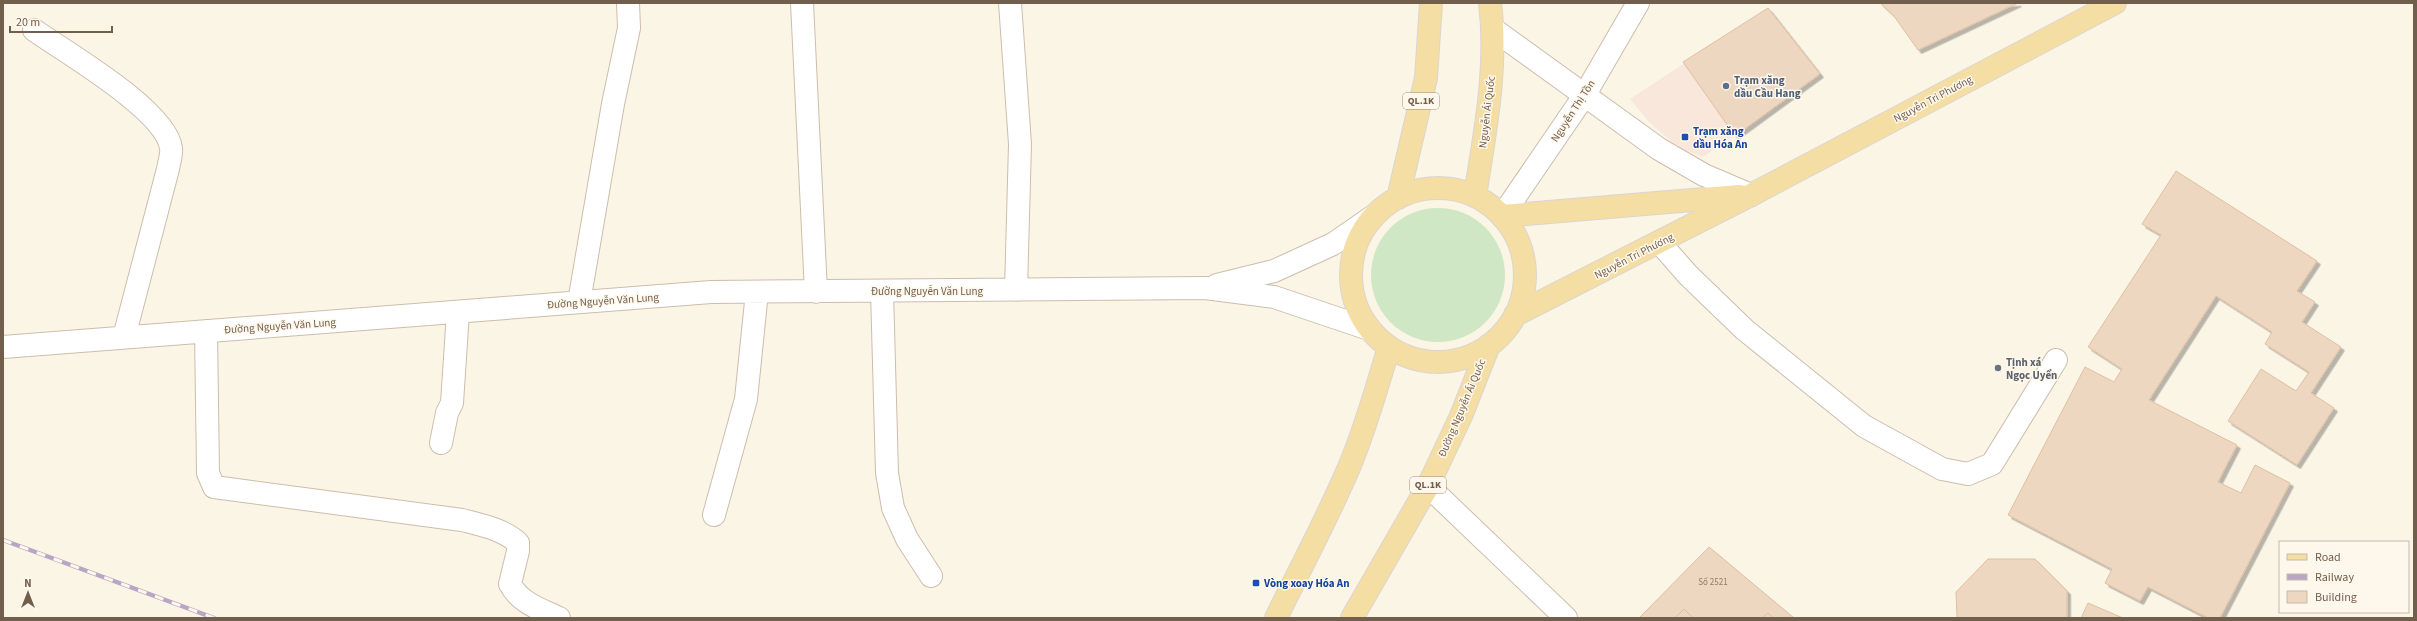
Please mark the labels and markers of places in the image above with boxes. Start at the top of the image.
place label: Trạm xăng dầu Cầu Hang [1734,73,1801,101]
marker: Trạm xăng dầu Cầu Hang [1721,81,1731,91]
place label: Trạm xăng dầu Hóa An [1693,124,1748,152]
marker: Trạm xăng dầu Hóa An [1680,132,1690,142]
place label: Tịnh xá Ngọc Uyển [2006,355,2057,383]
marker: Tịnh xá Ngọc Uyển [1993,363,2003,373]
place label: Vòng xoay Hóa An [1263,576,1349,591]
marker: Vòng xoay Hóa An [1251,578,1261,588]

